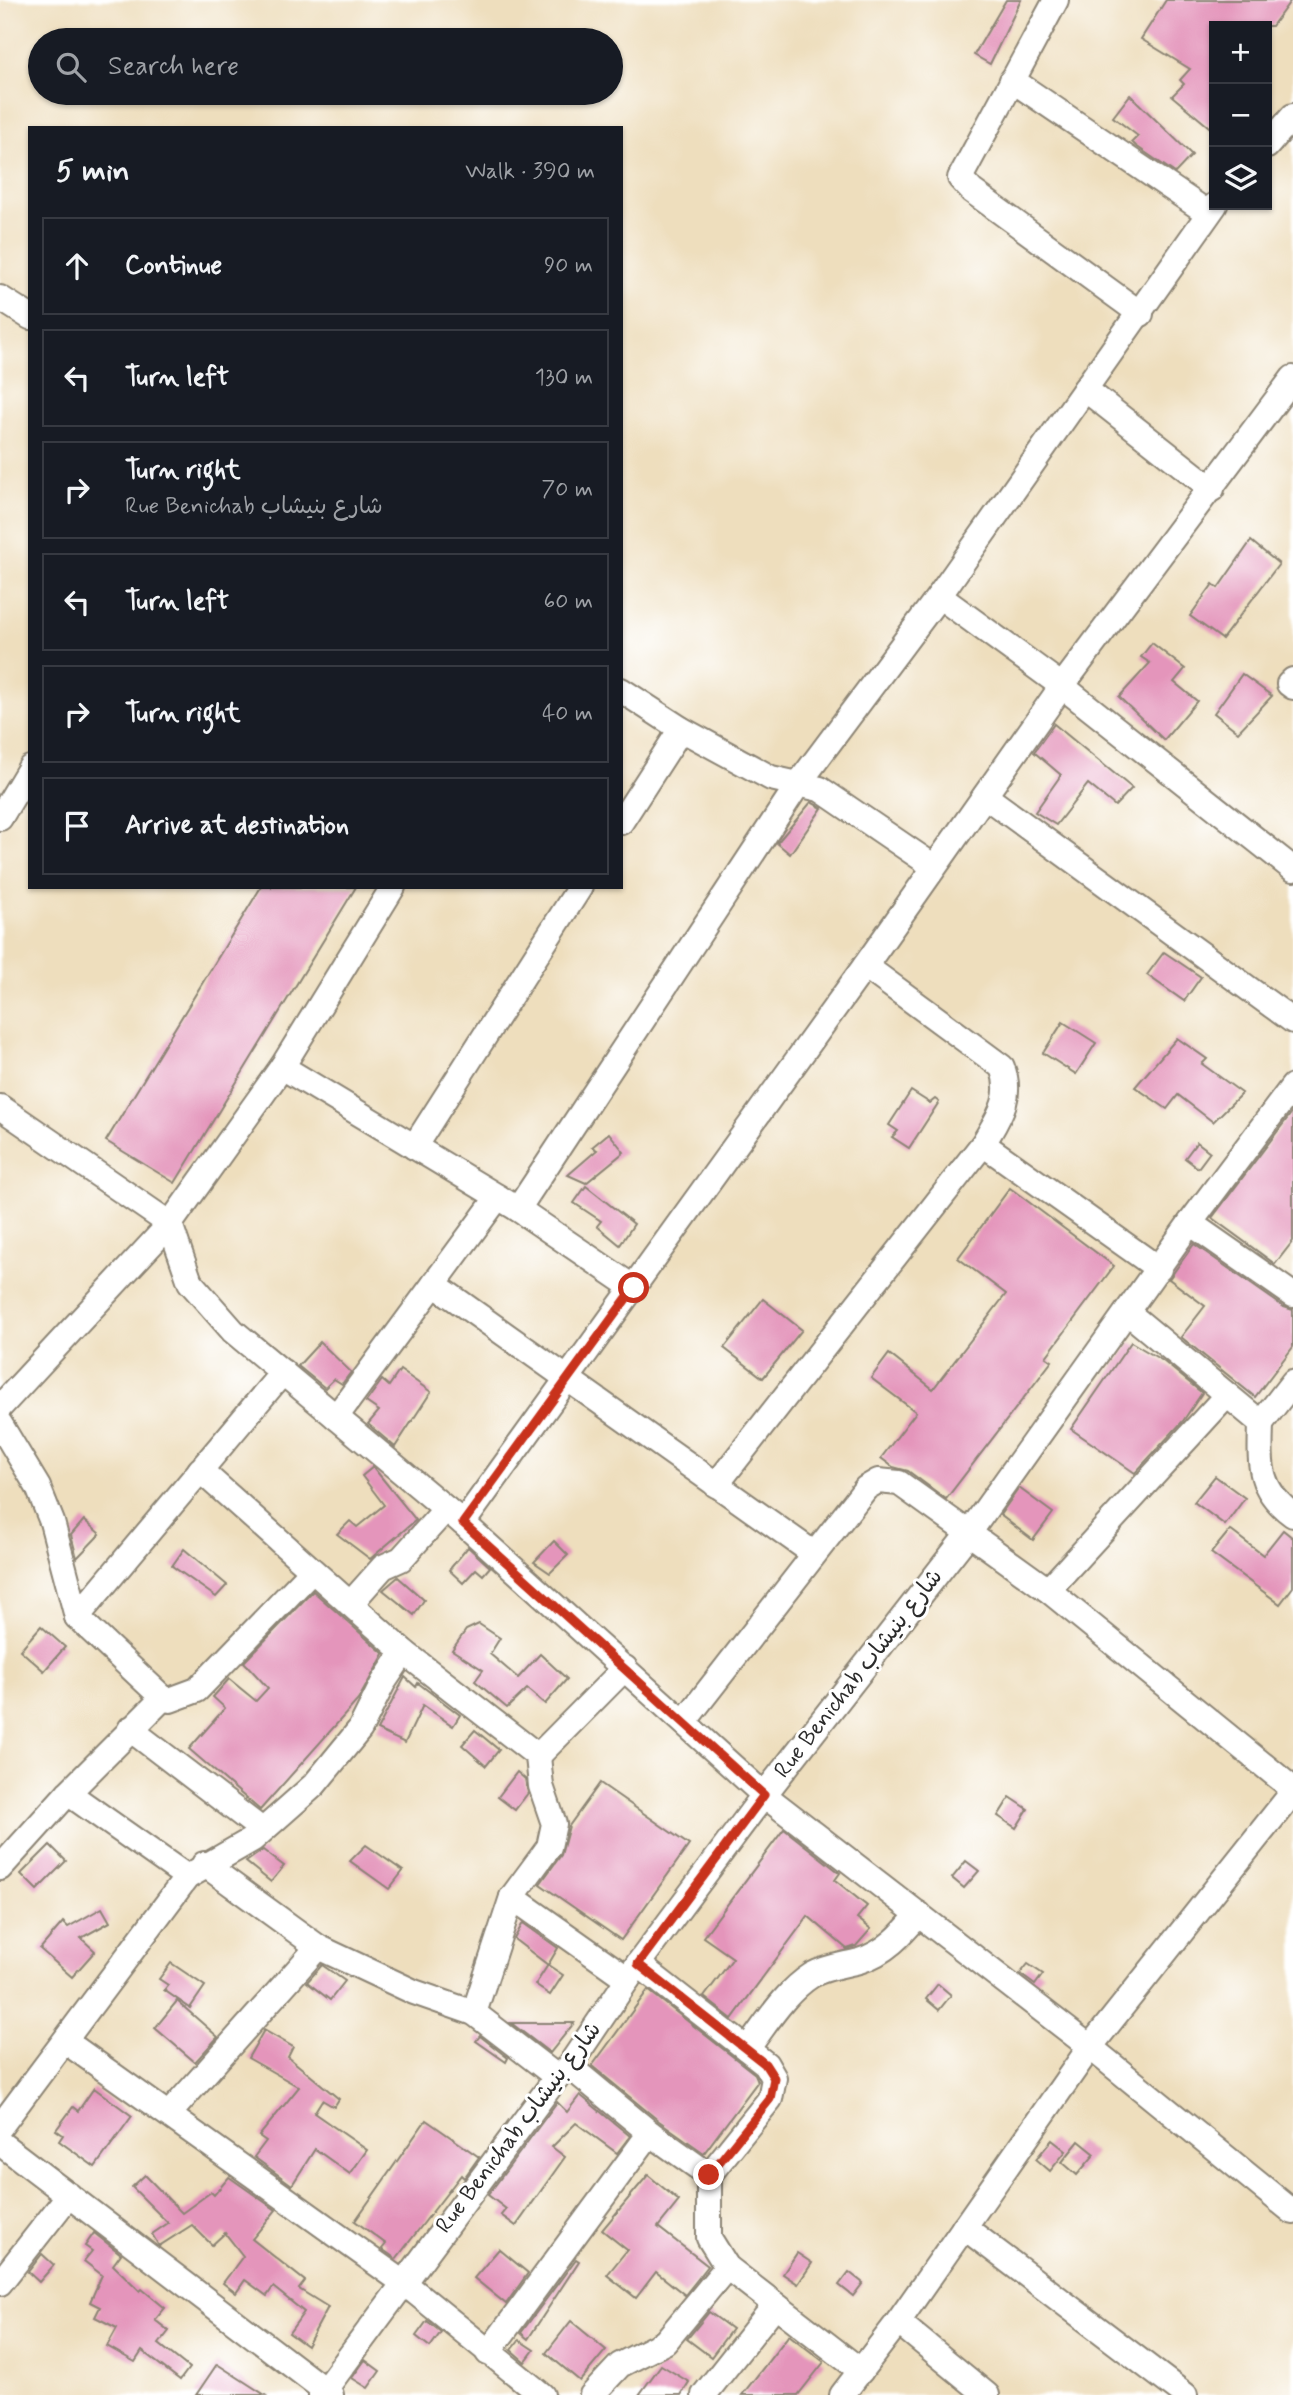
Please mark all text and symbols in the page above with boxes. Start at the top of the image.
map controls [1209,21,1272,210]
button: + [1209,21,1272,84]
search box [28,28,623,105]
icon: search [52,48,90,86]
text: Search here [108,50,239,84]
button: − [1209,84,1272,147]
button: layers [1209,147,1272,210]
text: 5 min [56,152,130,191]
text: Walk · 390 m [465,157,595,187]
icon: ahead [58,247,96,285]
text: Continue [125,249,222,283]
text: 90 m [544,251,593,281]
icon: left [58,359,96,397]
text: Turn left [125,361,229,395]
text: 130 m [535,363,593,393]
text: Turn right [125,454,241,488]
icon: right [58,471,96,509]
text: 70 m [541,475,593,505]
text: Rue Benichab شارع بنيشاب [125,492,383,522]
icon: left [58,583,96,621]
text: Turn left [125,585,229,619]
text: 60 m [544,587,593,617]
icon: right [58,695,96,733]
text: Turn right [125,697,241,731]
text: 40 m [542,699,593,729]
icon: arrive [58,807,96,845]
text: Arrive at destination [125,809,349,843]
route start [618,1272,649,1303]
street label: Rue Benichab شارع بنيشاب [768,1563,950,1785]
street label: Rue Benichab شارع بنيشاب [429,2016,609,2240]
route end [693,2159,724,2190]

